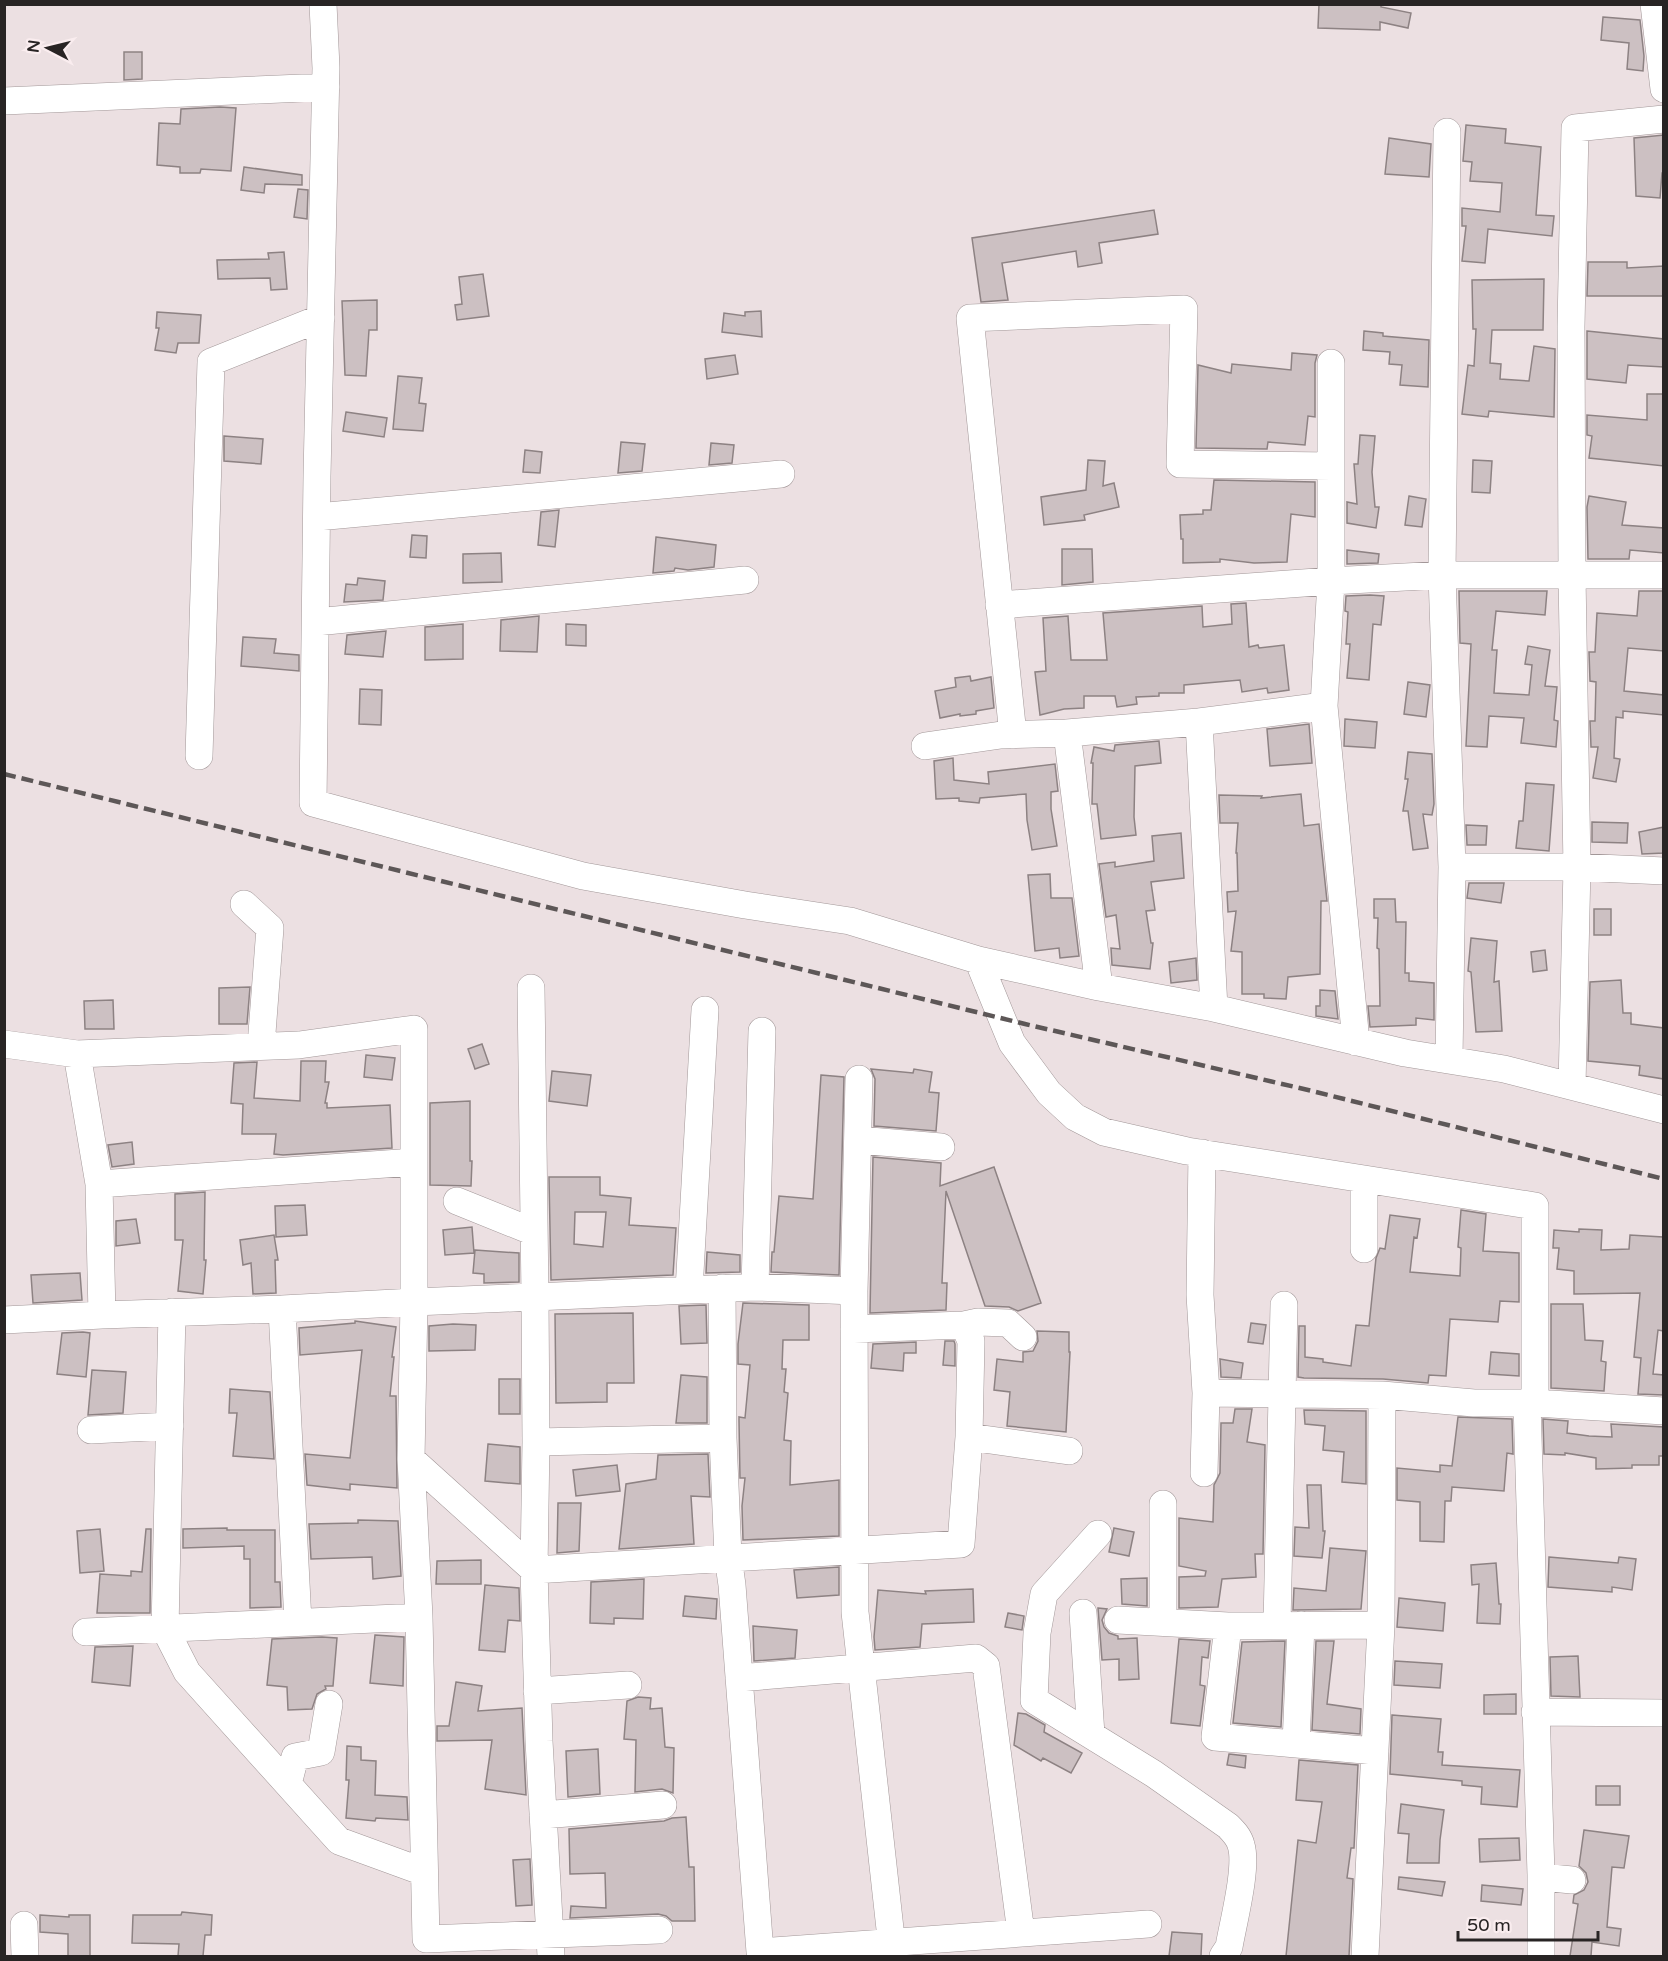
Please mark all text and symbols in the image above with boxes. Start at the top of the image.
north arrow [18,18,78,78]
text: N [23,39,45,54]
scale bar [1458,1904,1598,1942]
text: 50 m [1467,1914,1511,1936]

